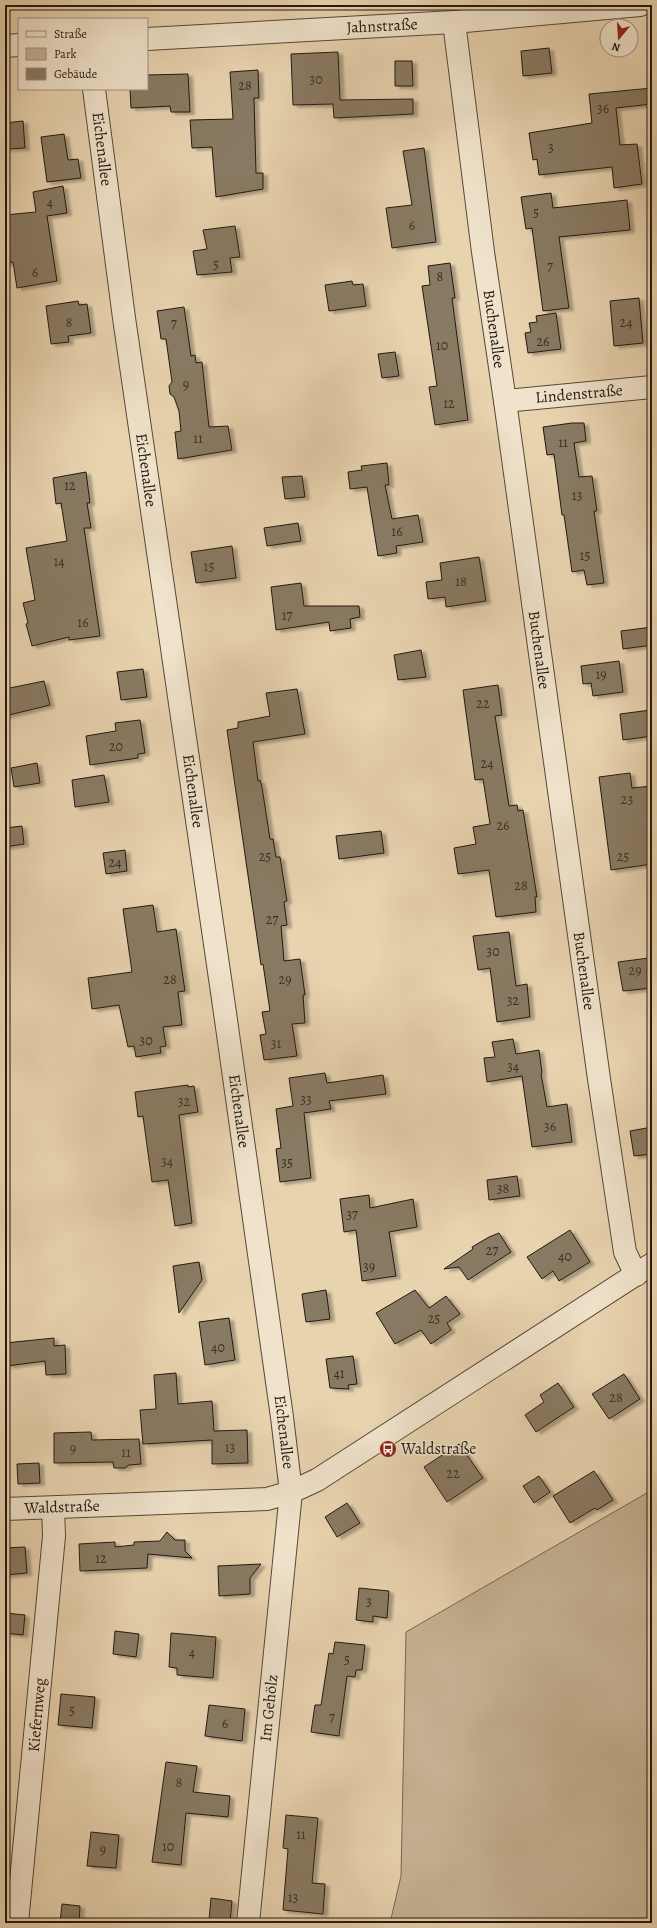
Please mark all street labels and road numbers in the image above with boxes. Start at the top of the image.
street label: Jahnstraße [346,13,418,39]
street label: Eichenallee [87,111,117,187]
street label: Buchenallee [478,288,510,370]
street label: Lindenstraße [534,379,624,409]
street label: Eichenallee [130,432,162,508]
street label: Buchenallee [523,609,555,691]
street label: Eichenallee [177,753,209,829]
street label: Buchenallee [568,930,600,1012]
street label: Eichenallee [223,1073,255,1149]
street label: Eichenallee [269,1394,299,1470]
street label: Waldstraße [23,1495,100,1519]
street label: Im Gehölz [255,1673,283,1743]
street label: Kiefernweg [23,1677,51,1753]

